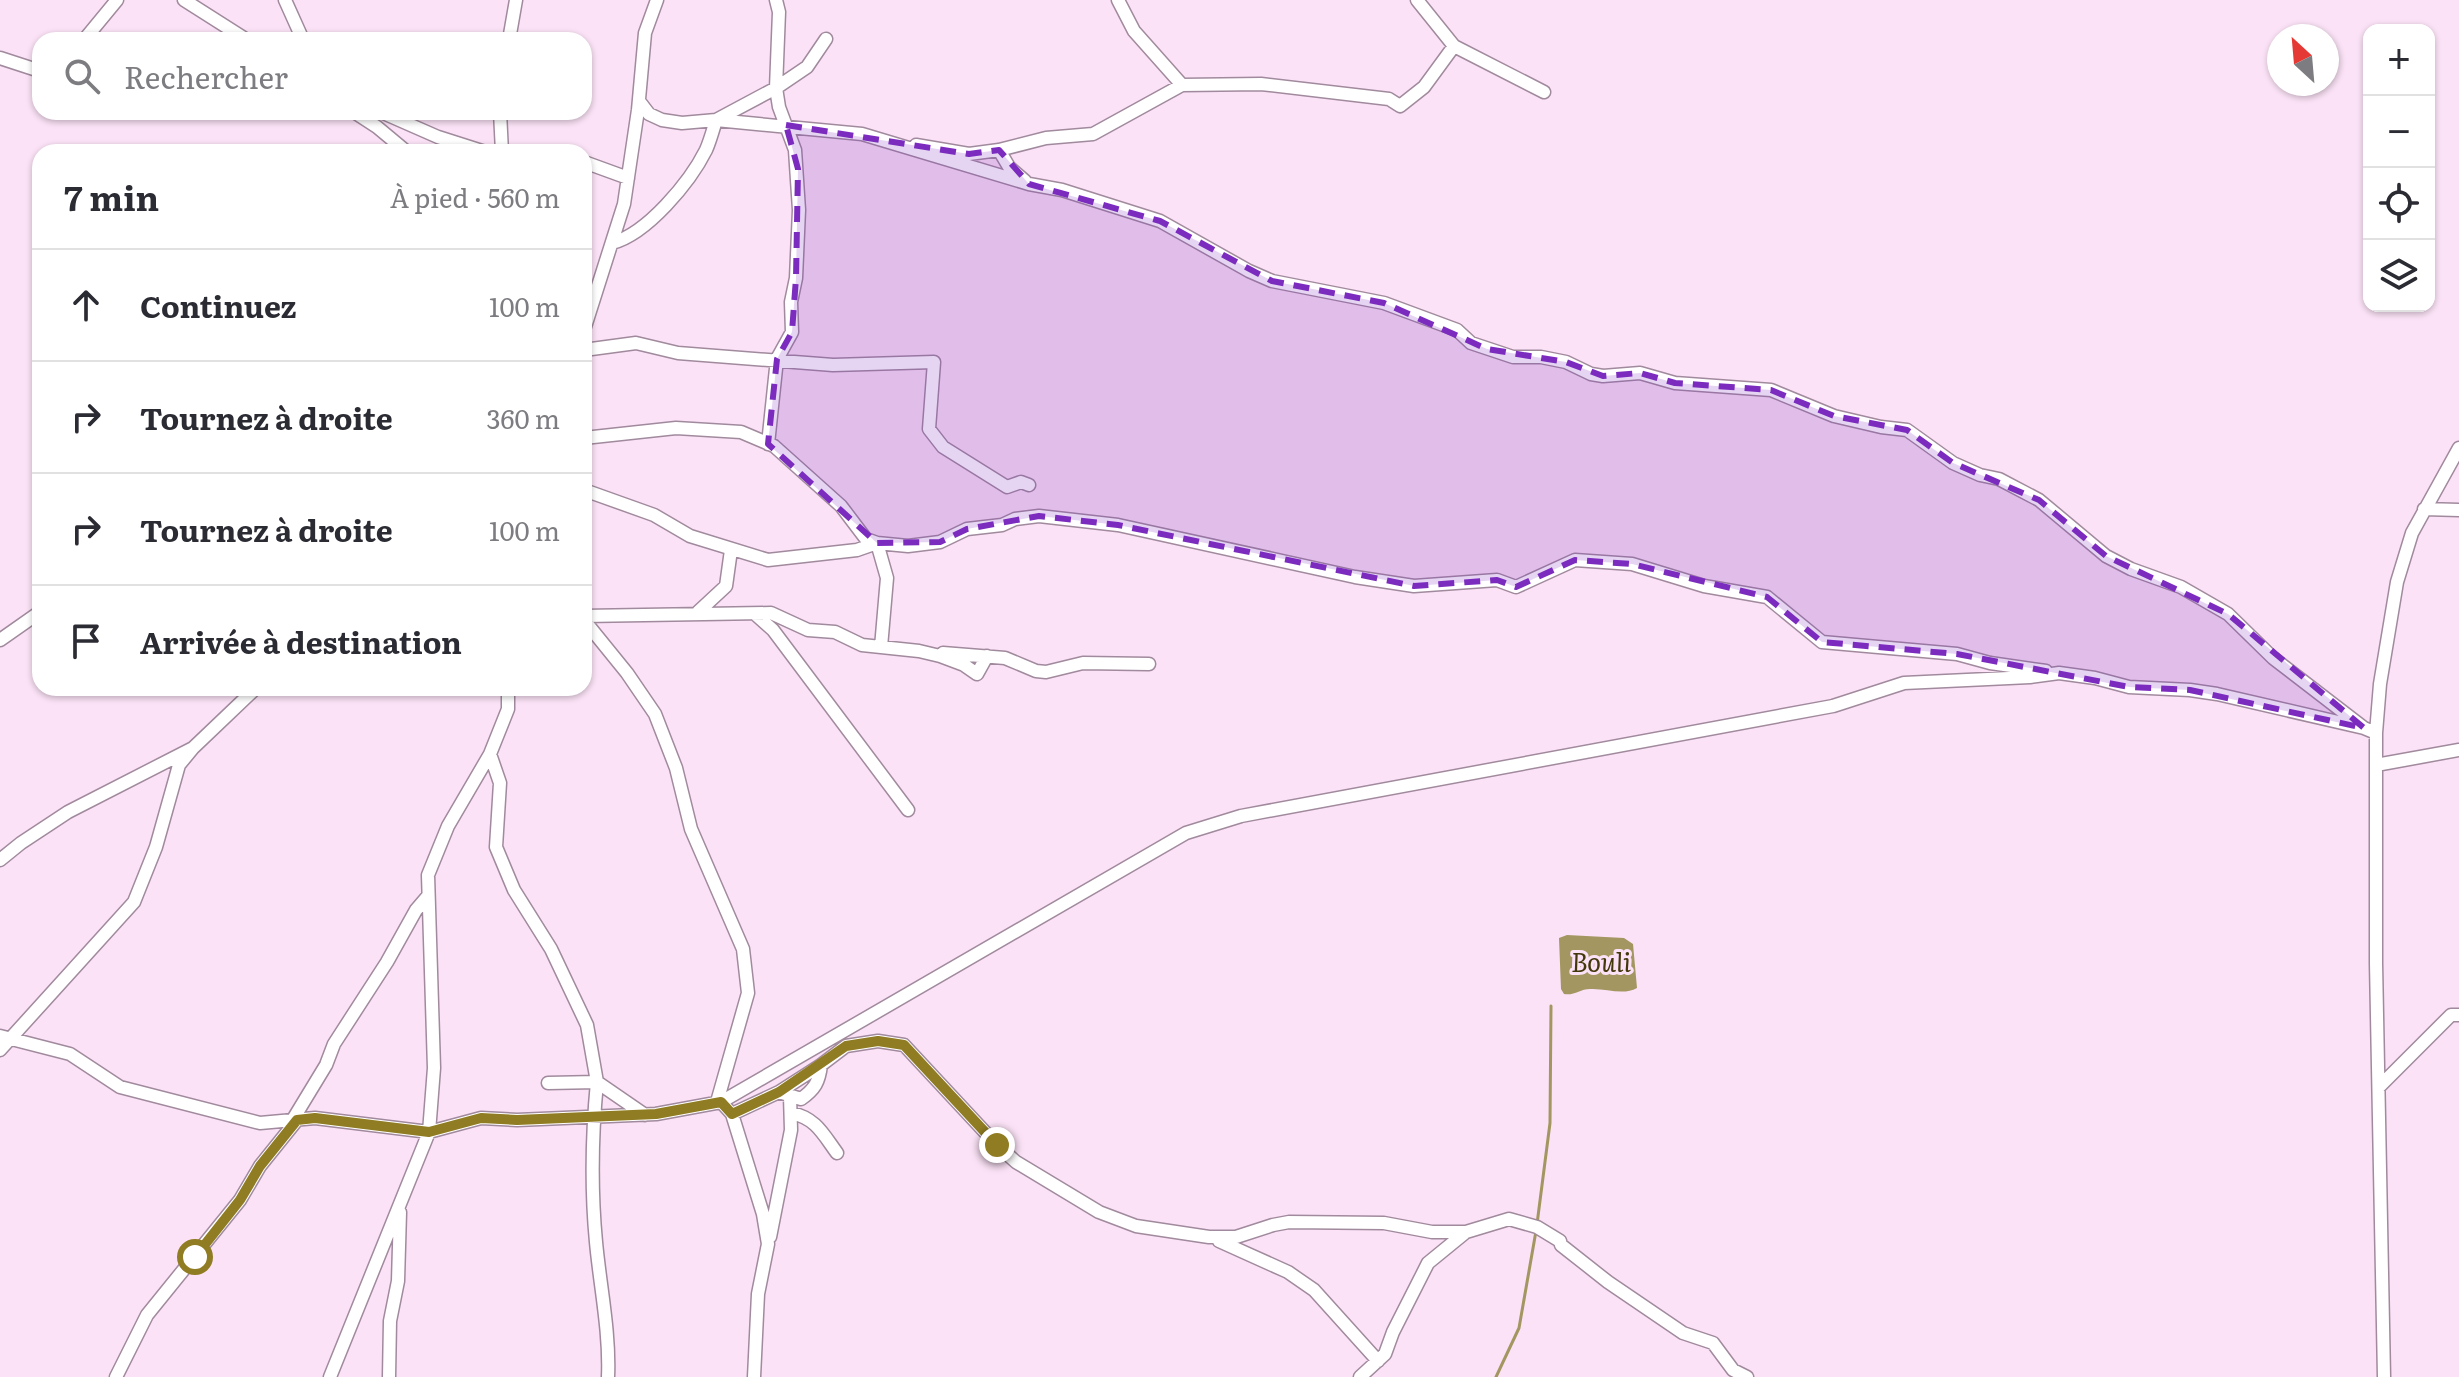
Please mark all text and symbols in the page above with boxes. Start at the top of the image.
north arrow [2267,24,2339,96]
map controls [2363,24,2435,312]
button: + [2363,24,2435,96]
search box [32,32,592,120]
icon: search [60,54,104,98]
text: Rechercher [124,54,288,98]
button: − [2363,96,2435,168]
button: locate [2363,168,2435,240]
text: 7 min [64,171,159,221]
text: À pied · 560 m [390,177,560,216]
button: layers [2363,240,2435,312]
icon: ahead [64,283,108,327]
text: Continuez [140,283,297,327]
text: 100 m [489,286,560,325]
icon: right [64,395,108,439]
text: Tournez à droite [140,395,393,439]
text: 360 m [486,398,560,437]
icon: right [64,507,108,551]
text: Tournez à droite [140,507,393,551]
text: 100 m [489,510,560,549]
icon: arrive [64,619,108,663]
text: Arrivée à destination [140,619,462,663]
water label: Bouli [1571,941,1631,980]
route end [979,1127,1015,1163]
route start [177,1239,213,1275]

